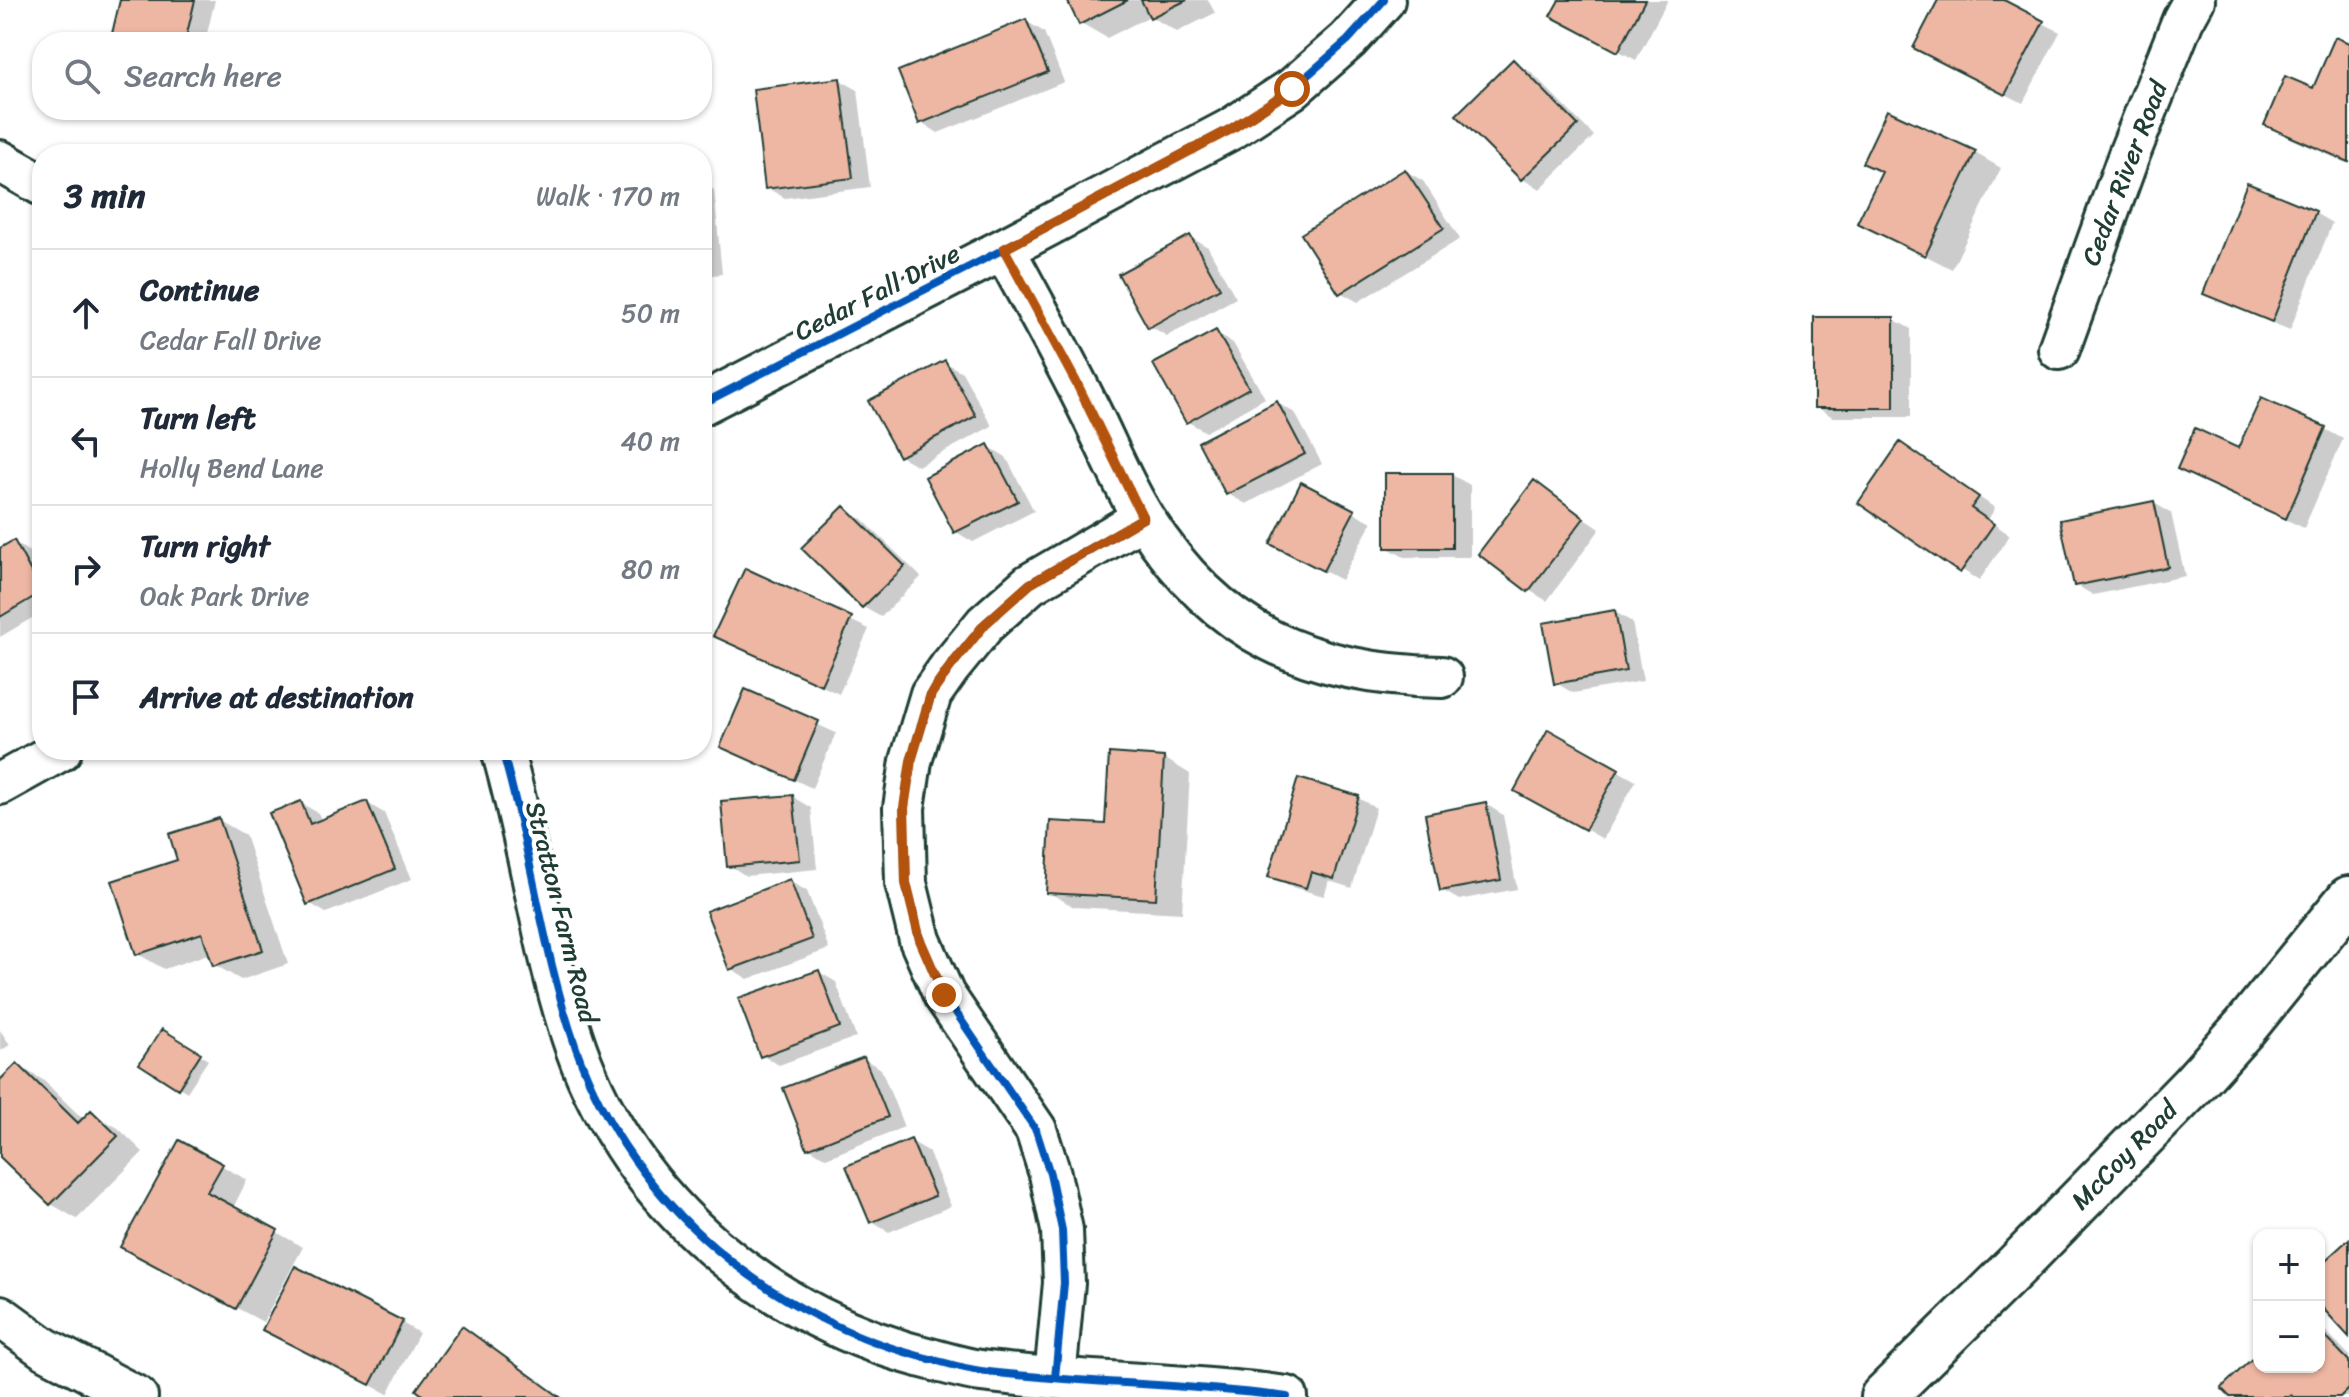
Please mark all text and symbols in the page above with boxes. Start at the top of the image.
search box [32,32,712,120]
text: Search here [124,49,282,103]
icon: search [60,54,104,98]
route start [1274,71,1310,107]
street label: Cedar River Road [2068,72,2181,272]
text: 3 min [64,166,145,226]
text: Walk · 170 m [536,173,680,219]
street label: Cedar Fall Drive [786,230,968,354]
text: Continue [140,263,259,317]
text: 50 m [621,290,680,336]
icon: ahead [64,291,108,335]
text: Cedar Fall Drive [140,317,321,363]
text: Turn left [140,391,256,445]
text: 40 m [621,418,680,464]
icon: left [64,419,108,463]
text: Holly Bend Lane [140,445,324,491]
text: Turn right [140,519,270,573]
text: 80 m [621,546,680,592]
icon: right [64,547,108,591]
text: Oak Park Drive [140,573,309,619]
text: Arrive at destination [140,670,414,724]
icon: arrive [64,675,108,719]
street label: Stratton Farm Road [512,796,612,1030]
route end [926,977,962,1013]
street label: McCoy Road [2059,1087,2191,1221]
map controls [2253,1229,2325,1373]
button: + [2253,1229,2325,1301]
button: − [2253,1301,2325,1373]

